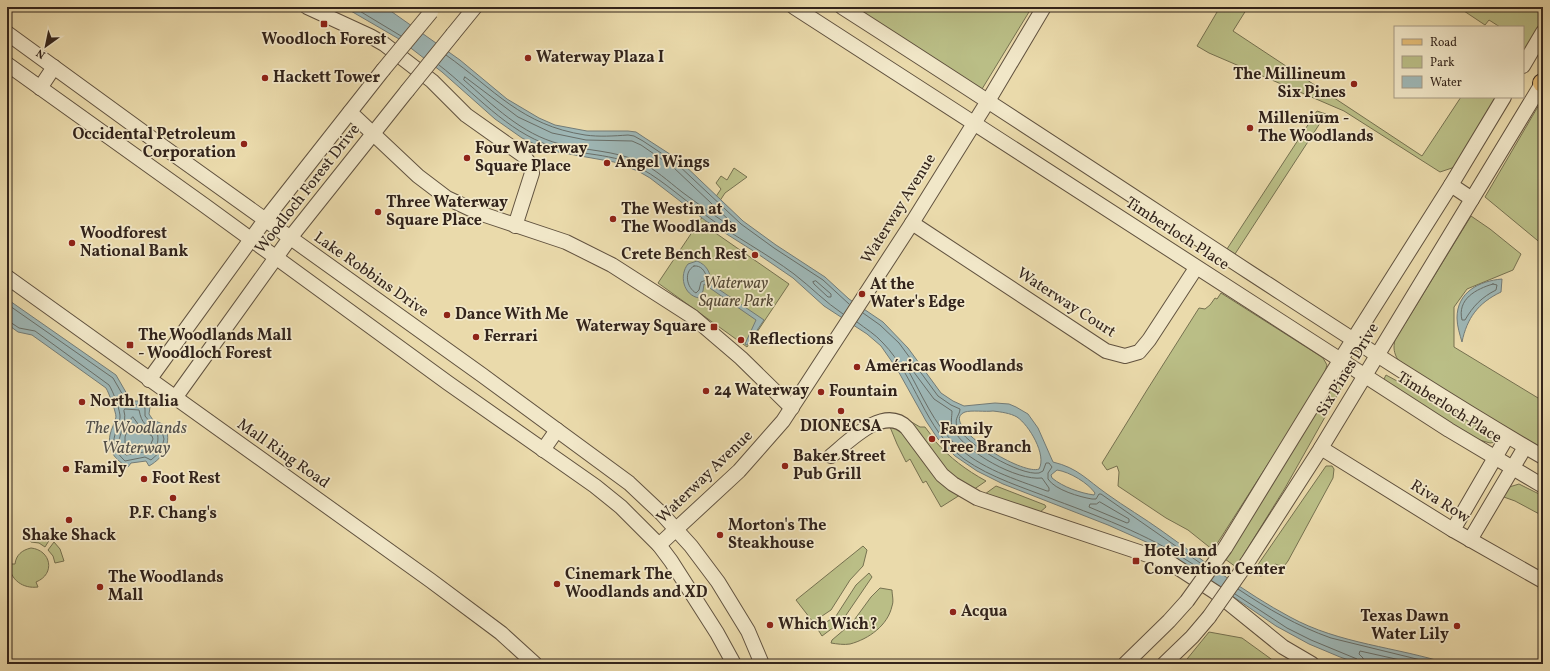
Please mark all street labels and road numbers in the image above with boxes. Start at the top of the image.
street label: Woodloch Forest Drive [250,119,366,259]
street label: Waterway Avenue [856,150,942,268]
street label: Timberloch Place [1121,192,1233,276]
street label: Lake Robbins Drive [309,227,433,323]
street label: Waterway Court [1012,263,1120,343]
street label: Six Pines Drive [1311,319,1385,421]
street label: Timberloch Place [1392,367,1506,449]
street label: Mall Ring Road [232,414,334,494]
street label: Waterway Avenue [652,425,758,529]
street label: Riva Row [1406,475,1475,529]

